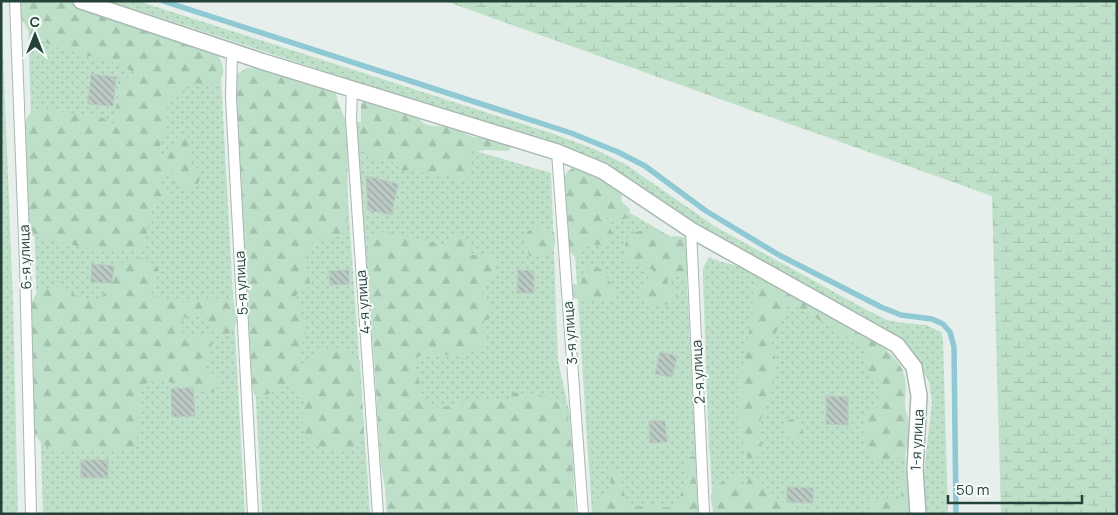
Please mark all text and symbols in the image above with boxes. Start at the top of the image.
north arrow [10,10,60,60]
text: С [30,12,40,31]
street label: 6-я улица [14,224,35,290]
street label: 5-я улица [229,251,252,316]
street label: 4-я улица [351,269,374,335]
street label: 3-я улица [558,301,581,365]
street label: 2-я улица [686,340,709,404]
street label: 1-я улица [905,409,928,471]
scale bar [948,472,1082,504]
text: 50 m [956,479,990,500]

